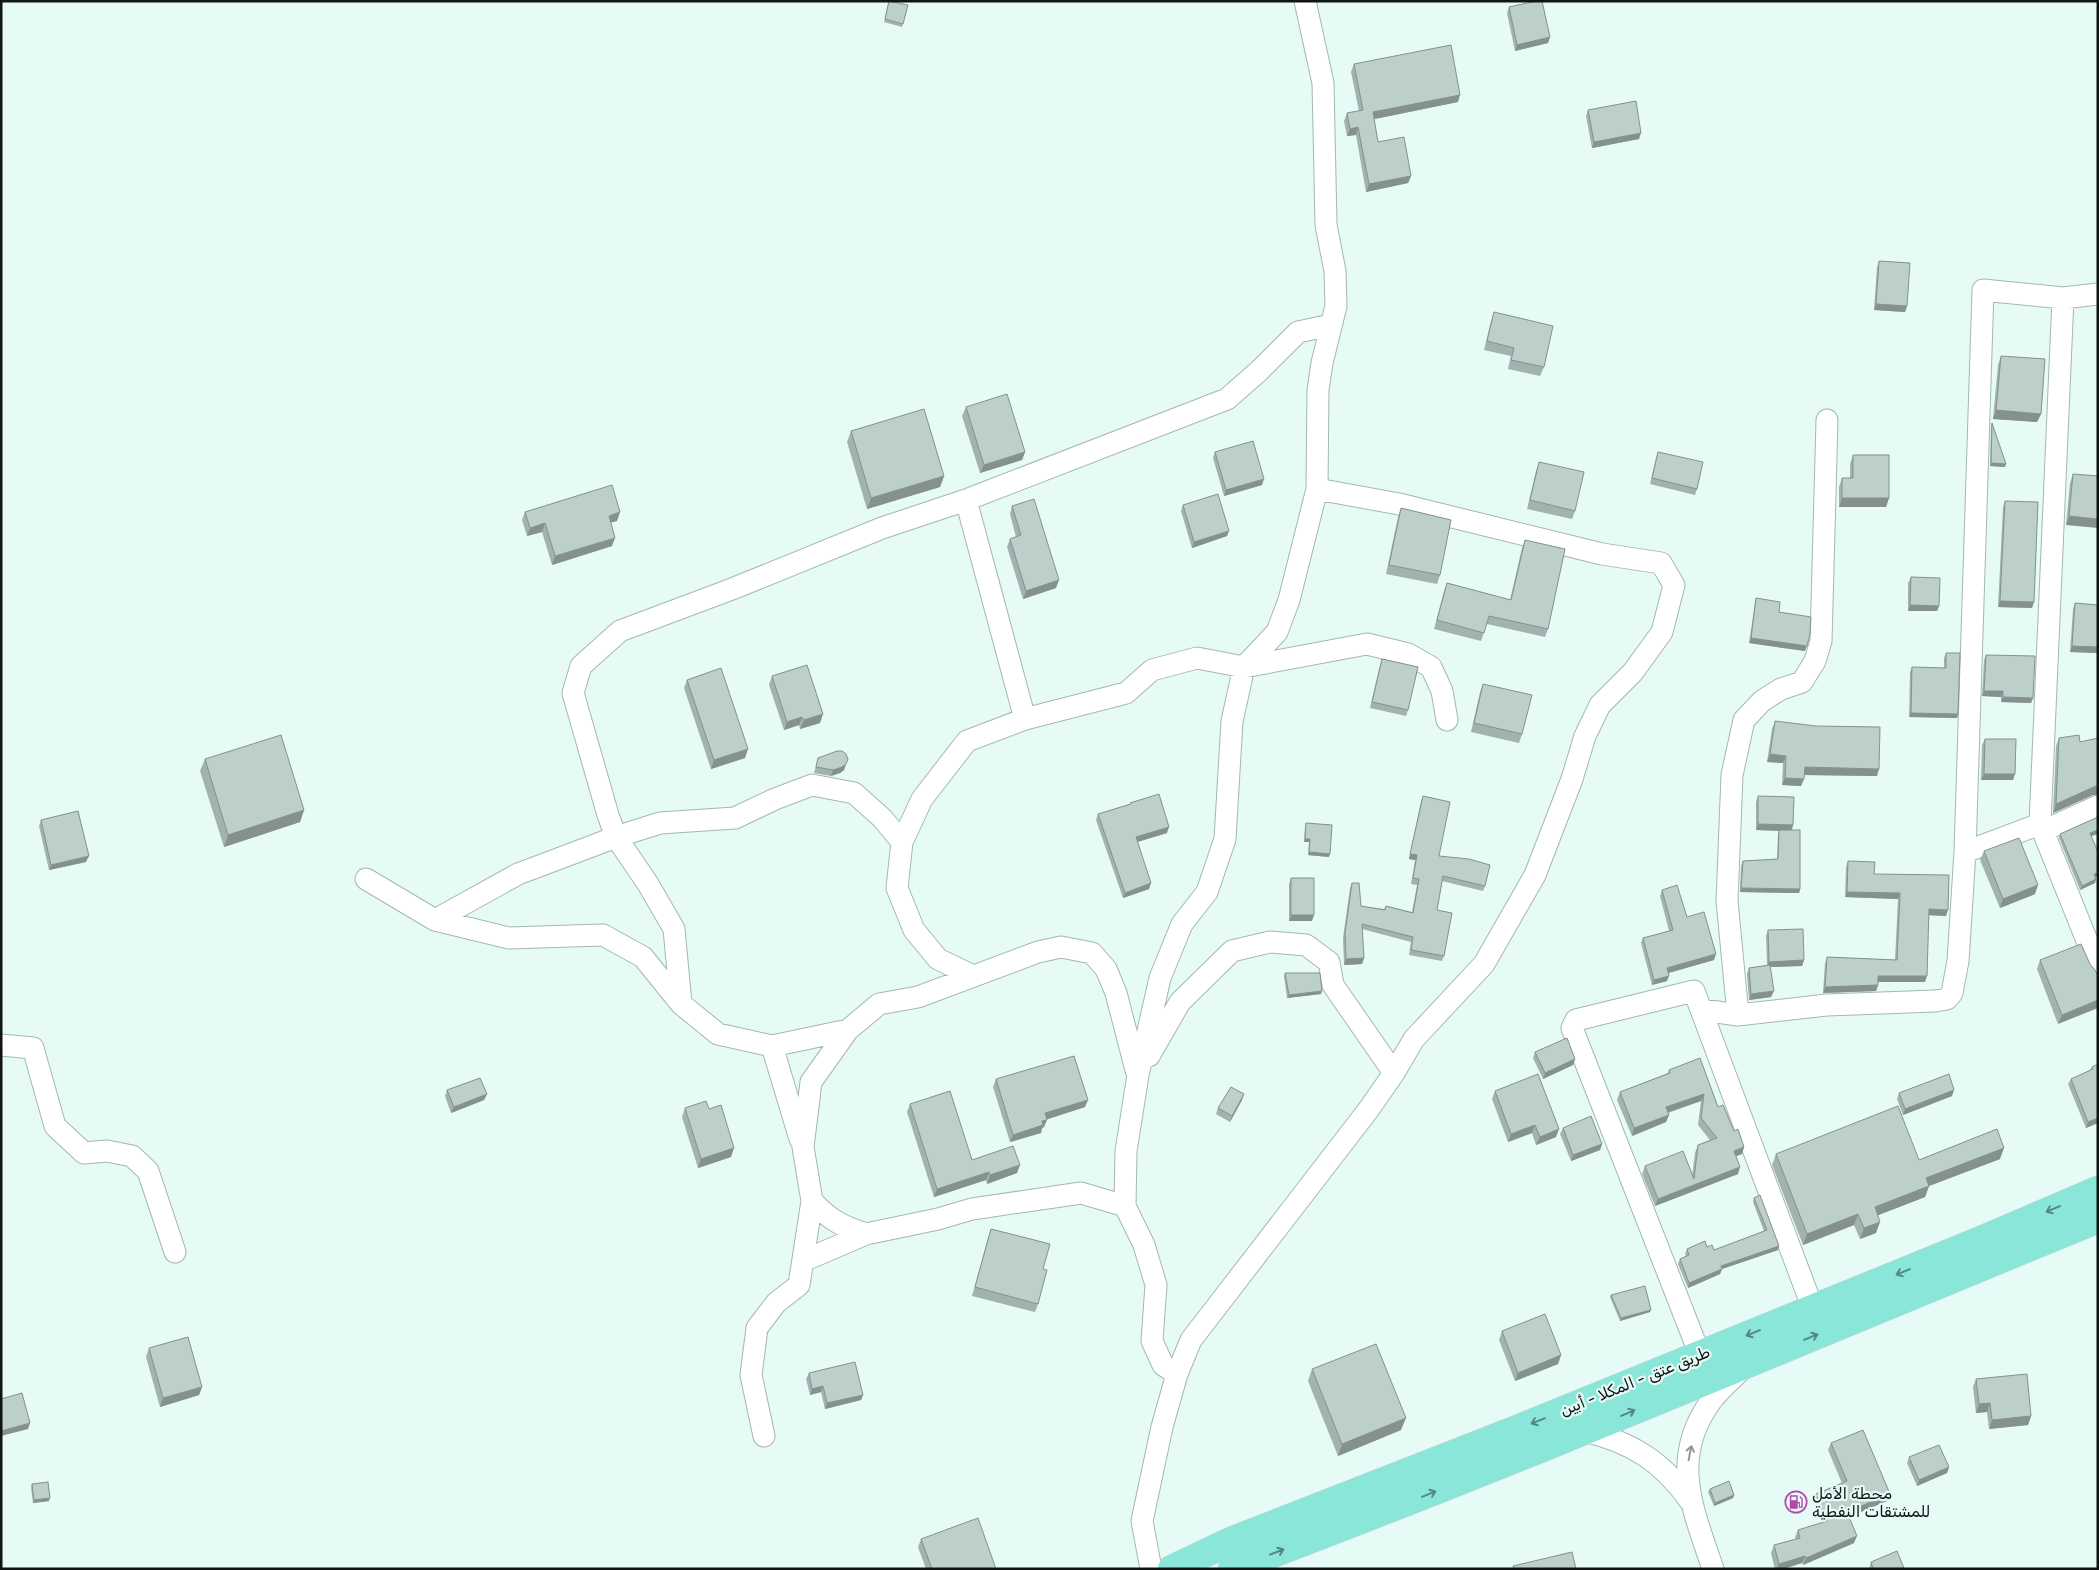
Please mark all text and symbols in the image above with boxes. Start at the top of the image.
one-way arrow [2046,1204,2061,1214]
one-way arrow [1896,1267,1911,1277]
one-way arrow [1746,1329,1761,1338]
one-way arrow [1803,1332,1818,1341]
street label: طريق عتق - المكلا - أبين [1557,1342,1713,1421]
one-way arrow [1620,1407,1635,1417]
one-way arrow [1530,1418,1545,1427]
one-way arrow [1686,1445,1696,1461]
place label: محطة الأمل للمشتقات النفطية [1812,1484,1930,1521]
one-way arrow [1421,1488,1436,1498]
fuel station icon: محطة الأمل للمشتقات النفطية [1784,1490,1808,1514]
one-way arrow [1269,1547,1284,1556]

